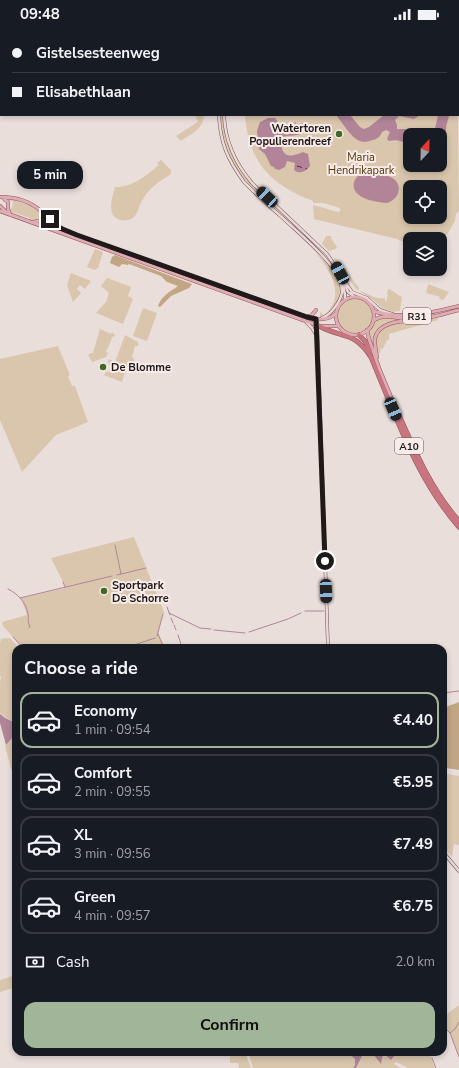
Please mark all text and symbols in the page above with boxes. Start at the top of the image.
text: 09:48 [20,4,60,24]
text: Gistelsesteenweg [36,43,160,63]
text: Elisabethlaan [36,82,131,102]
place label: Watertoren Populierendreef [249,121,332,149]
north arrow [403,128,447,172]
map controls [403,128,447,276]
marker: Watertoren Populierendreef [334,129,344,139]
park label: Maria Hendrikapark [328,150,395,178]
callout: 5 min [17,161,83,189]
text: 5 min [33,166,67,184]
button: locate [403,180,447,224]
car [254,184,280,210]
route end [41,210,59,228]
button: layers [403,232,447,276]
car [329,260,351,286]
road number: R31 [403,308,431,324]
place label: De Blomme [111,360,171,375]
marker: De Blomme [98,362,108,372]
car [383,396,403,422]
road number: A10 [395,438,423,454]
route start [316,552,334,570]
place label: Sportpark De Schorre [112,578,169,606]
car [320,579,332,603]
marker: Sportpark De Schorre [99,586,109,596]
text: Choose a ride [24,656,138,680]
text: Economy [74,701,137,721]
icon: car [26,702,62,738]
text: €4.40 [393,710,433,730]
text: 1 min · 09:54 [74,721,150,739]
text: Comfort [74,763,131,783]
icon: car [26,764,62,800]
text: €5.95 [393,772,433,792]
text: 2 min · 09:55 [74,783,150,801]
text: XL [74,825,93,845]
icon: car [26,826,62,862]
text: €7.49 [393,834,433,854]
text: 3 min · 09:56 [74,845,150,863]
text: Green [74,887,116,907]
icon: car [26,888,62,924]
text: €6.75 [393,896,433,916]
text: 4 min · 09:57 [74,907,150,925]
icon: cash [24,951,46,973]
text: Cash [56,952,90,972]
text: 2.0 km [395,953,435,971]
button: Confirm [24,1002,435,1048]

